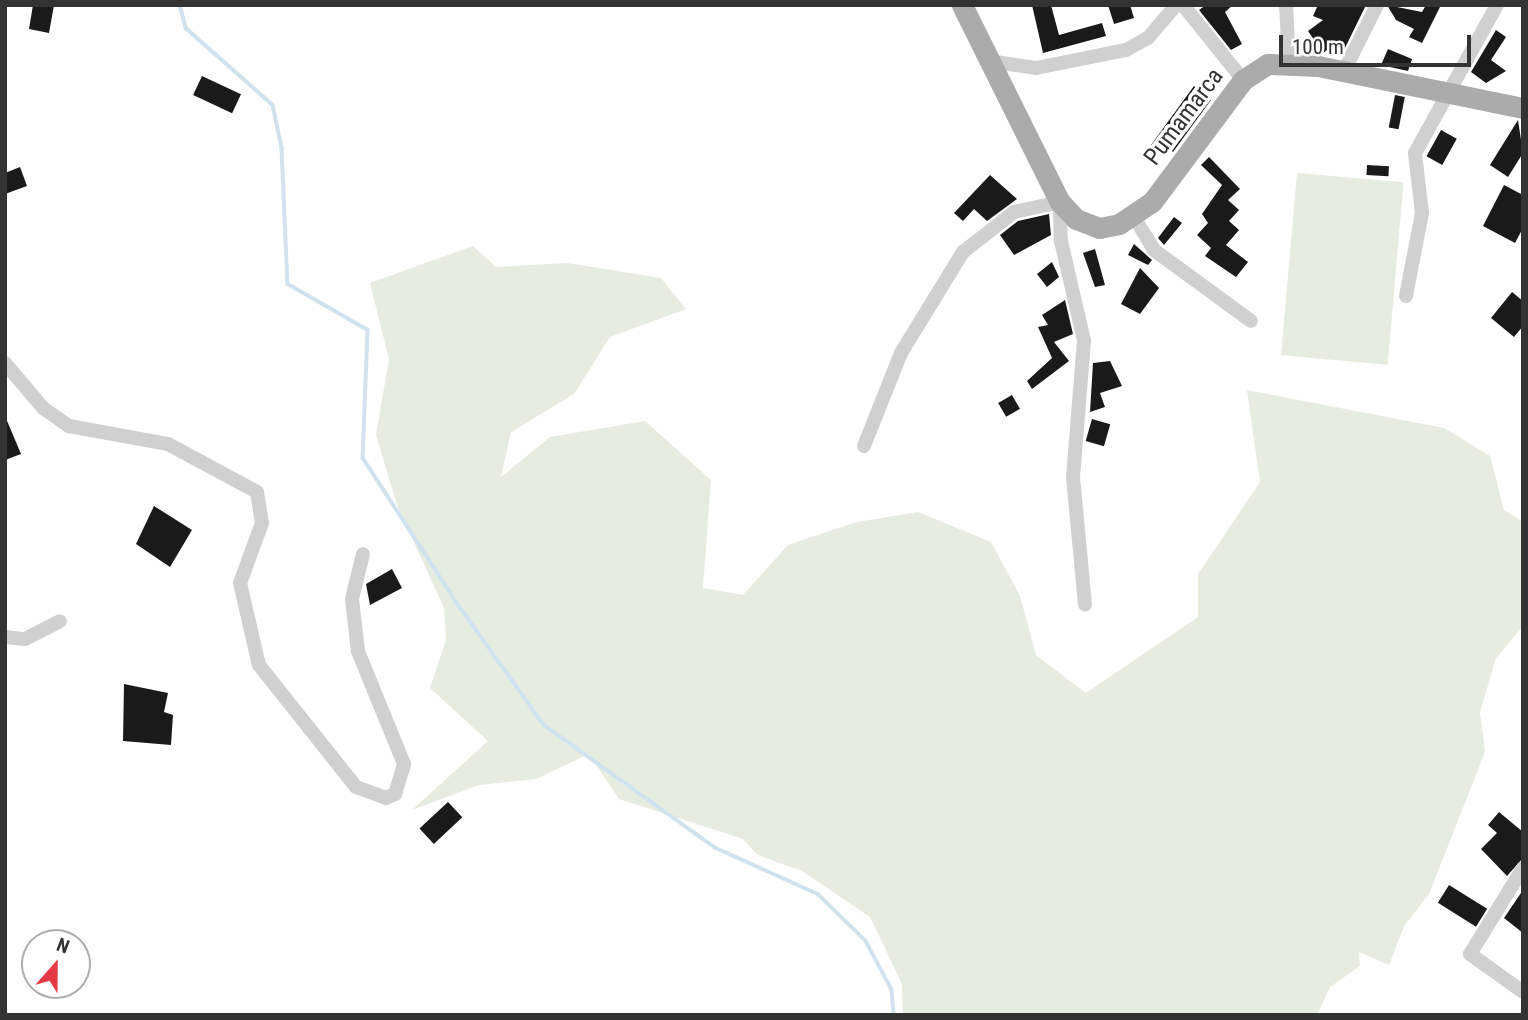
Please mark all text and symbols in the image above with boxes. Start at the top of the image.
scale bar [1283,21,1476,65]
text: 100 m [1292,35,1344,59]
street label: Pumamarca [1138,63,1230,171]
north arrow [21,929,91,999]
text: N [53,933,73,959]

